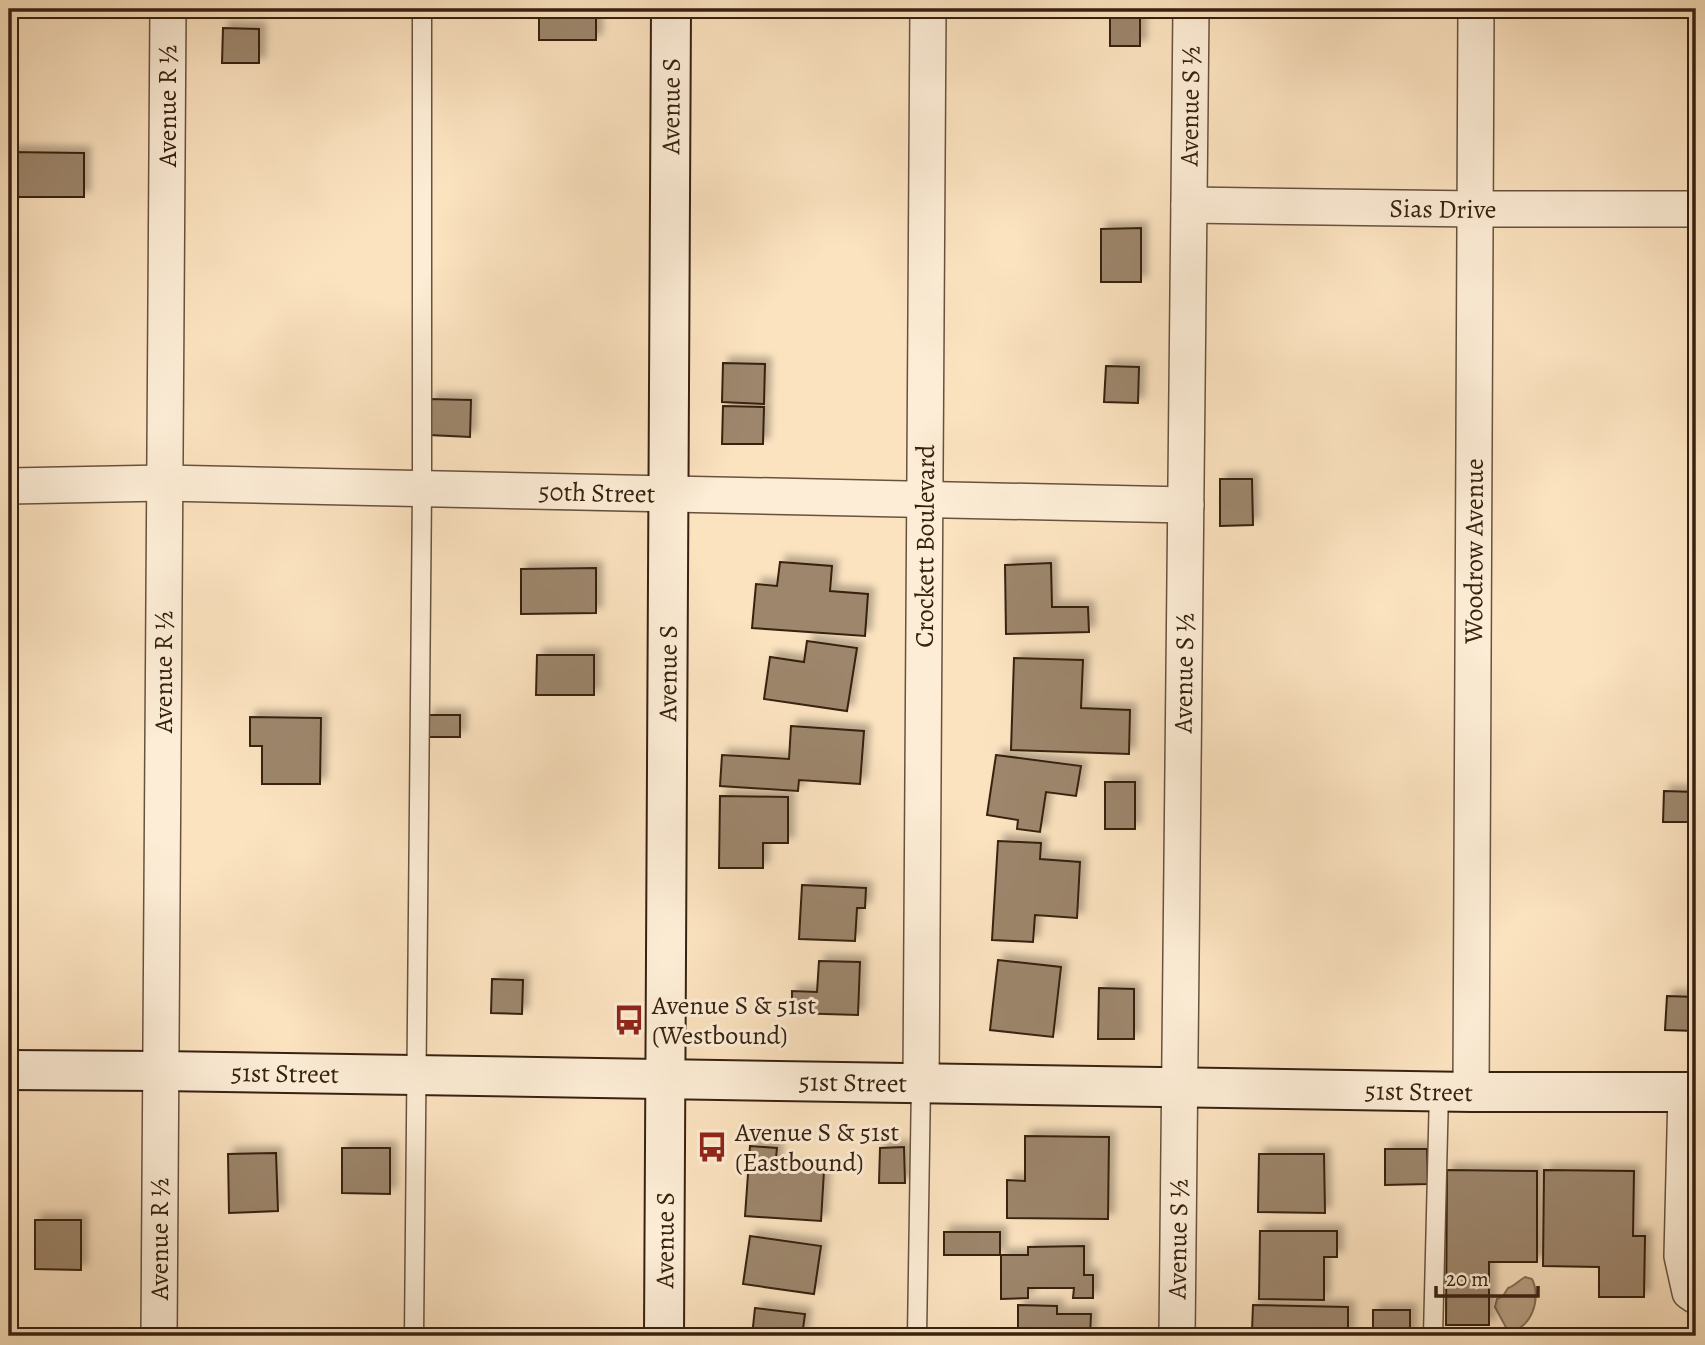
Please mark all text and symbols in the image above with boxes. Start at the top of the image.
street label: Avenue R ½ [150,45,185,168]
street label: Avenue S ½ [1171,46,1209,167]
street label: Avenue S [653,58,688,155]
street label: Sias Drive [1389,190,1496,227]
street label: Crockett Boulevard [906,444,943,648]
street label: Woodrow Avenue [1456,458,1491,645]
street label: 50th Street [538,474,656,511]
street label: Avenue R ½ [146,611,181,734]
street label: Avenue S ½ [1165,613,1203,734]
street label: Avenue S [650,625,685,722]
place label: Avenue S & 51st (Westbound) [651,988,816,1053]
bus stop icon: Avenue S & 51st (Westbound) [612,1003,646,1037]
street label: 51st Street [231,1055,340,1091]
street label: 51st Street [798,1064,908,1100]
street label: 51st Street [1364,1073,1474,1110]
place label: Avenue S & 51st (Eastbound) [734,1115,899,1180]
bus stop icon: Avenue S & 51st (Eastbound) [695,1130,729,1164]
street label: Avenue R ½ [142,1178,177,1301]
street label: Avenue S ½ [1159,1179,1197,1300]
street label: Avenue S [647,1192,682,1289]
scale bar [1436,1254,1537,1298]
text: 20 m [1446,1265,1489,1293]

